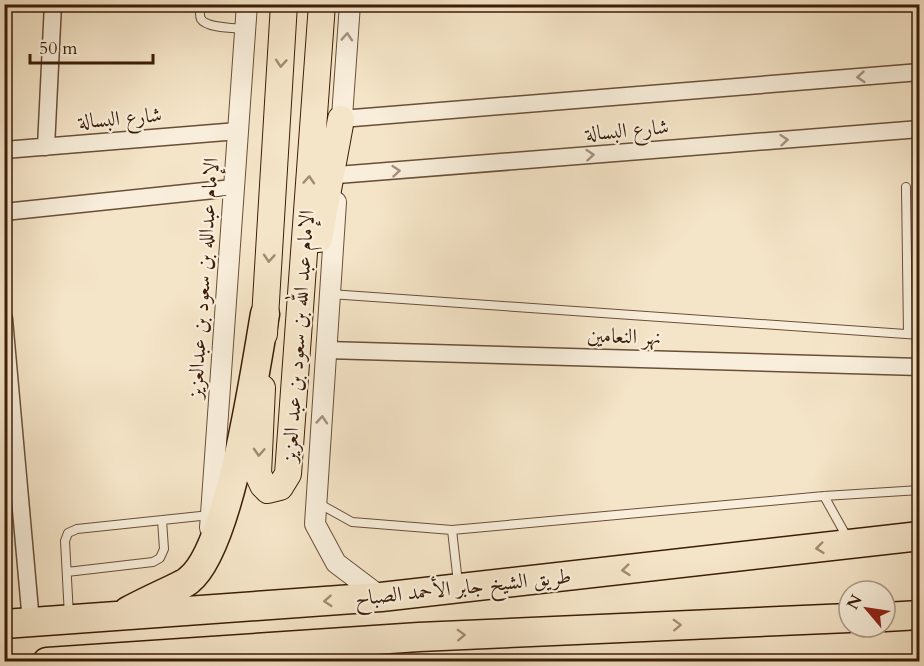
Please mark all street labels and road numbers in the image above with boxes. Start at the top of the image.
street label: شارع البسالة [76,100,163,140]
street label: شارع البسالة [583,112,670,152]
street label: الإمام عبدالله بن سعود بن عبدالعزيز [180,157,229,402]
street label: الإمام عبد الله بن سعود بن عبد العزيز [272,209,325,465]
street label: نهر النعامين [587,321,661,352]
street label: طريق الشيخ جابر الأحمد الصباح [353,561,573,617]

